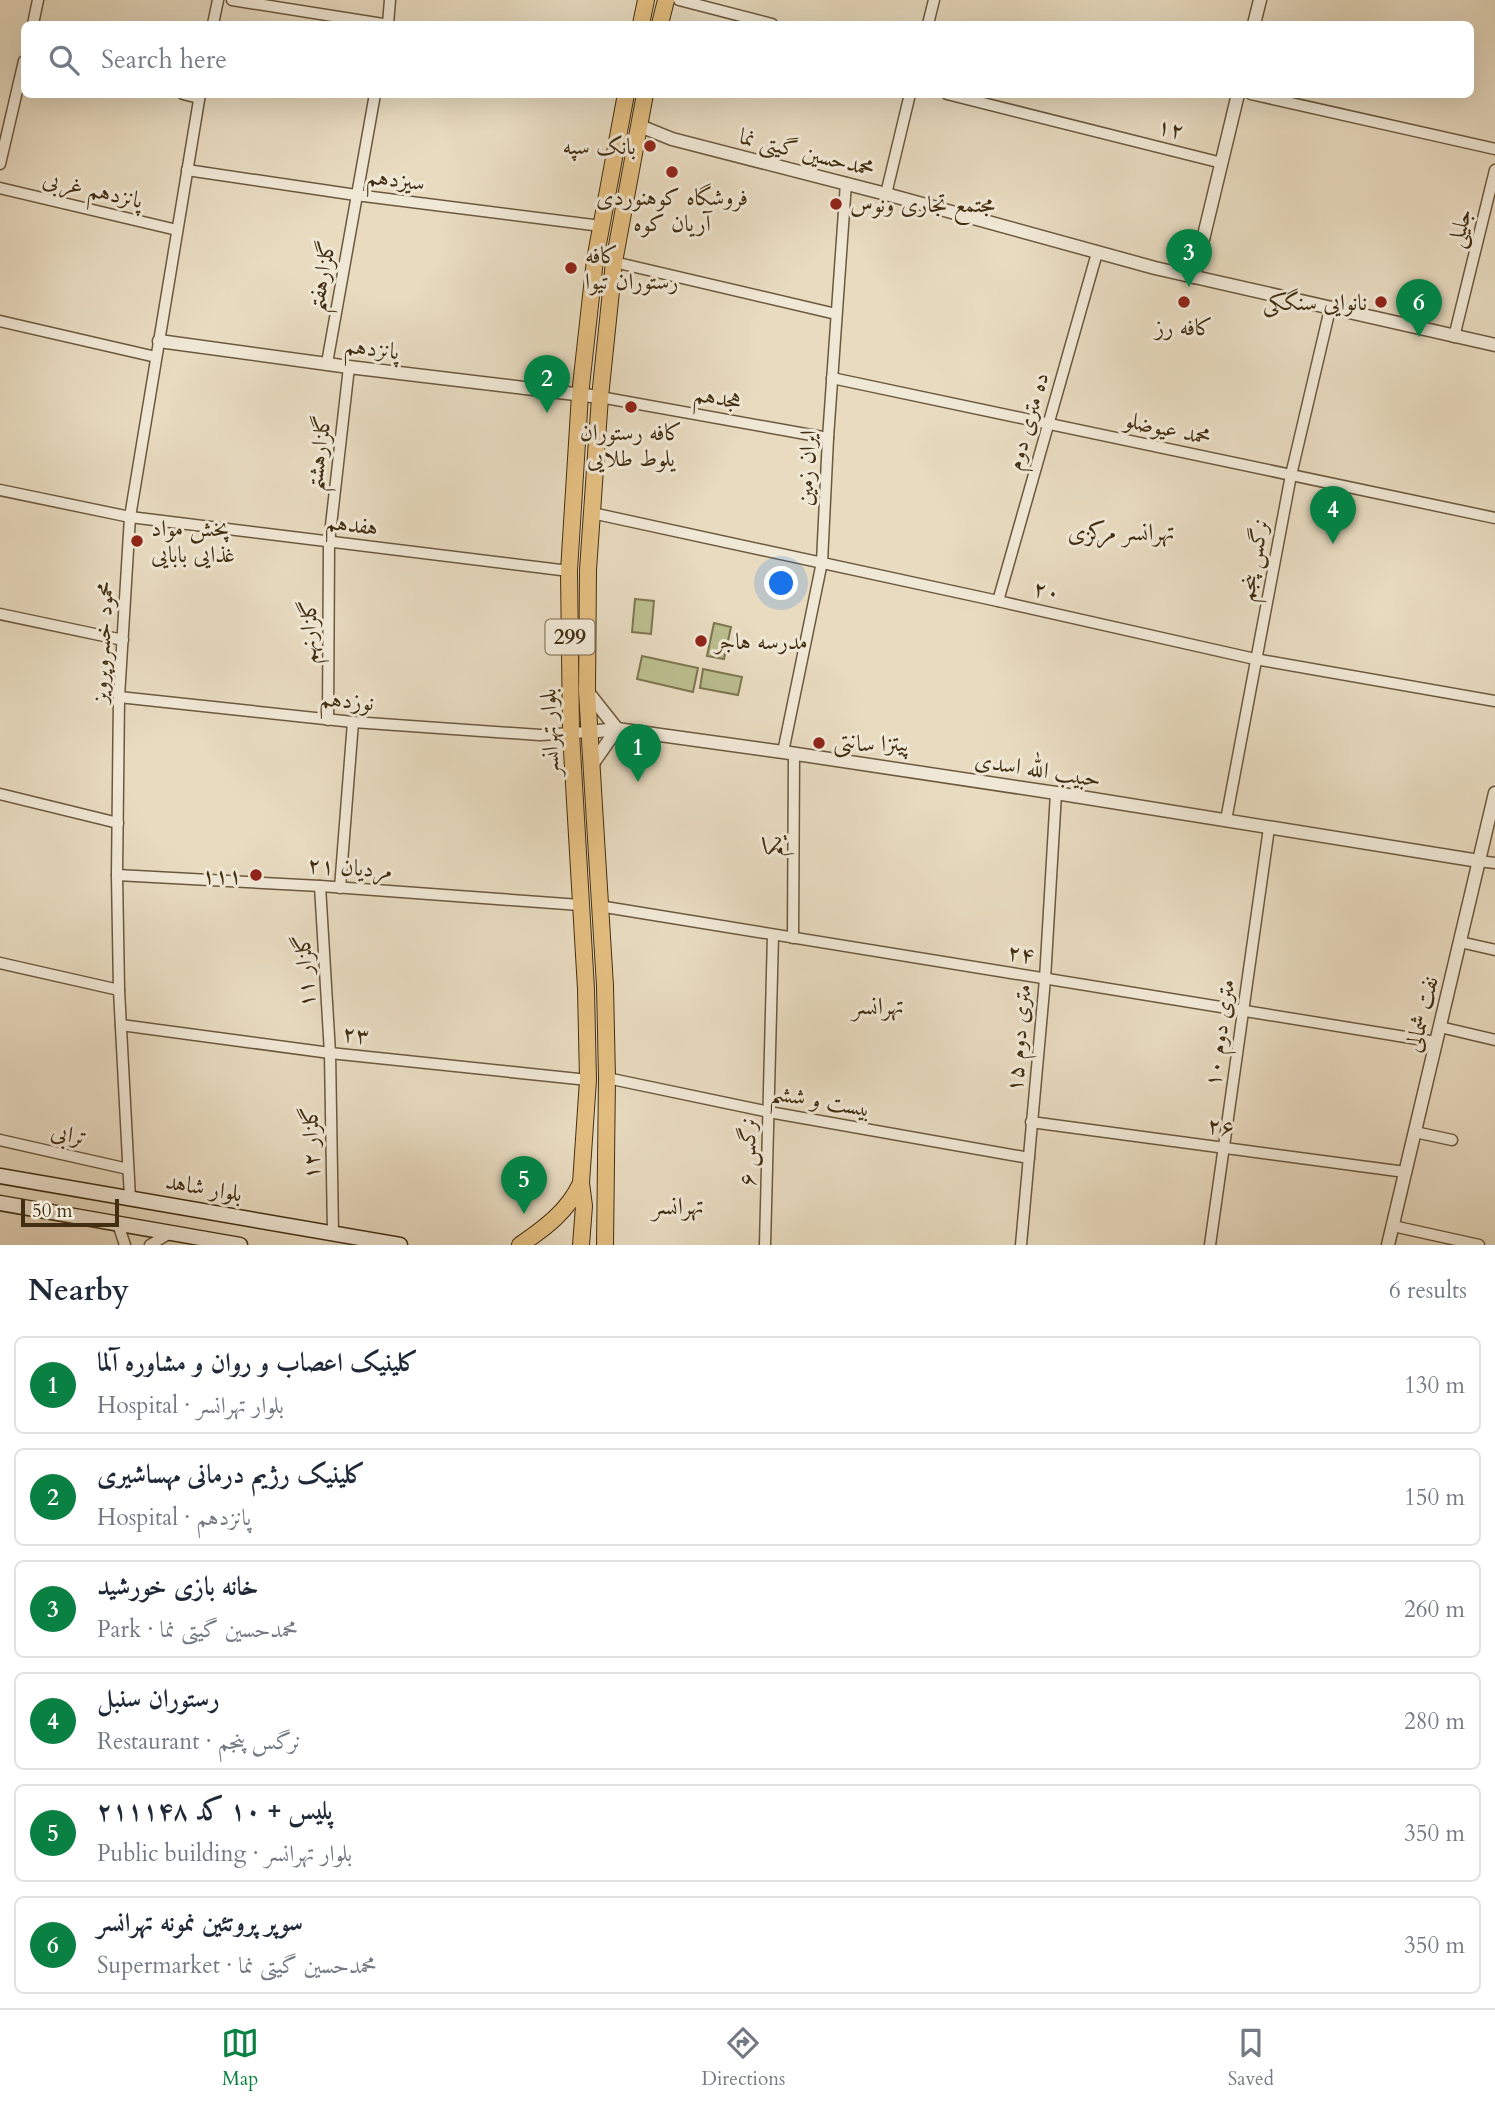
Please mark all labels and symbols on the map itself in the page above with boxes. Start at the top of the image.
street label: ۱۲ [1154,110,1188,147]
street label: محمدحسین گیتی نما [736,121,878,184]
place label: بانک سپه [562,131,636,162]
marker: بانک سپه [642,138,658,154]
street label: سیزدهم [364,161,427,204]
street label: پانزدهم غربی [38,163,148,222]
marker: فروشگاه کوهنوردی آریان کوه [664,164,680,180]
place label: فروشگاه کوهنوردی آریان کوه [596,182,748,239]
place label: مجتمع تجاری ونوس [850,189,995,225]
marker: مجتمع تجاری ونوس [828,196,844,212]
street label: جلیلی [1440,205,1481,251]
pin: 3 [1166,229,1212,287]
street label: گلزارهفتم [300,238,350,315]
place label: کافه رستوران تیوا [585,240,678,297]
marker: کافه رستوران تیوا [563,260,579,276]
pin: 6 [1396,279,1442,337]
place label: نانوایی سنگکی [1263,287,1367,318]
marker: کافه رز [1176,294,1192,310]
marker: نانوایی سنگکی [1373,294,1389,310]
place label: کافه رز [1153,312,1213,343]
street label: پانزدهم [342,330,403,373]
pin: 2 [524,355,570,413]
street label: ده متری دوم [999,369,1060,475]
street label: هجدهم [690,378,744,423]
marker: کافه رستوران يلوط طلایی [623,399,639,415]
street label: محمد عیوضلو [1120,404,1214,453]
street label: گلزارهشتم [298,413,345,494]
place label: کافه رستوران يلوط طلایی [580,417,682,474]
street label: ایران زمین [789,429,824,507]
pin: 4 [1310,486,1356,544]
street label: هفدهم [323,506,380,549]
place label: پخش مواد غذایی بابایی [151,513,235,570]
district label: تهرانسر مرکزی [1068,516,1174,549]
street label: نرگس پنجم [1230,516,1283,605]
marker: پخش مواد غذایی بابایی [129,533,145,549]
your location [764,566,798,600]
street label: ۲۰ [1030,572,1063,609]
street label: محمود خسروپرویز [84,580,121,706]
street label: گلزارنهم [293,600,330,664]
road number: 299 [546,620,594,654]
place label: مدرسه هاجر [713,626,808,657]
marker: مدرسه هاجر [693,633,709,649]
street label: نوزدهم [318,683,375,724]
street label: بلوار تهرانسر [532,688,567,778]
pin: 1 [615,724,661,782]
place label: پیتزا سانتی [833,728,909,760]
marker: پیتزا سانتی [811,735,827,751]
street label: حبیب الله اسدی [973,741,1104,795]
street label: یکم [758,834,795,856]
street label: ۲۱ مردیان [306,849,393,886]
place label: ۱۱۱ [202,860,242,891]
marker: ۱۱۱ [248,867,264,883]
street label: گلزار ۱۱ [286,933,323,1008]
street label: ۲۴ [1005,936,1037,971]
street label: نفت شمالی [1397,973,1446,1055]
street label: ۱۰ متری دوم [1197,977,1246,1089]
street label: ۱۵ متری دوم [998,983,1043,1094]
district label: تهرانسر [849,990,904,1023]
street label: ۲۳ [341,1018,371,1051]
street label: بیست و ششم [767,1076,873,1131]
street label: گلزار ۱۲ [294,1106,327,1180]
street label: ۲۶ [1205,1109,1236,1144]
street label: ترابی [48,1115,90,1154]
street label: نرگس ۶ [731,1117,764,1187]
pin: 5 [501,1156,547,1214]
street label: بلوار شاهد [163,1166,245,1209]
district label: تهرانسر [649,1190,704,1223]
scale bar [21,1196,119,1228]

